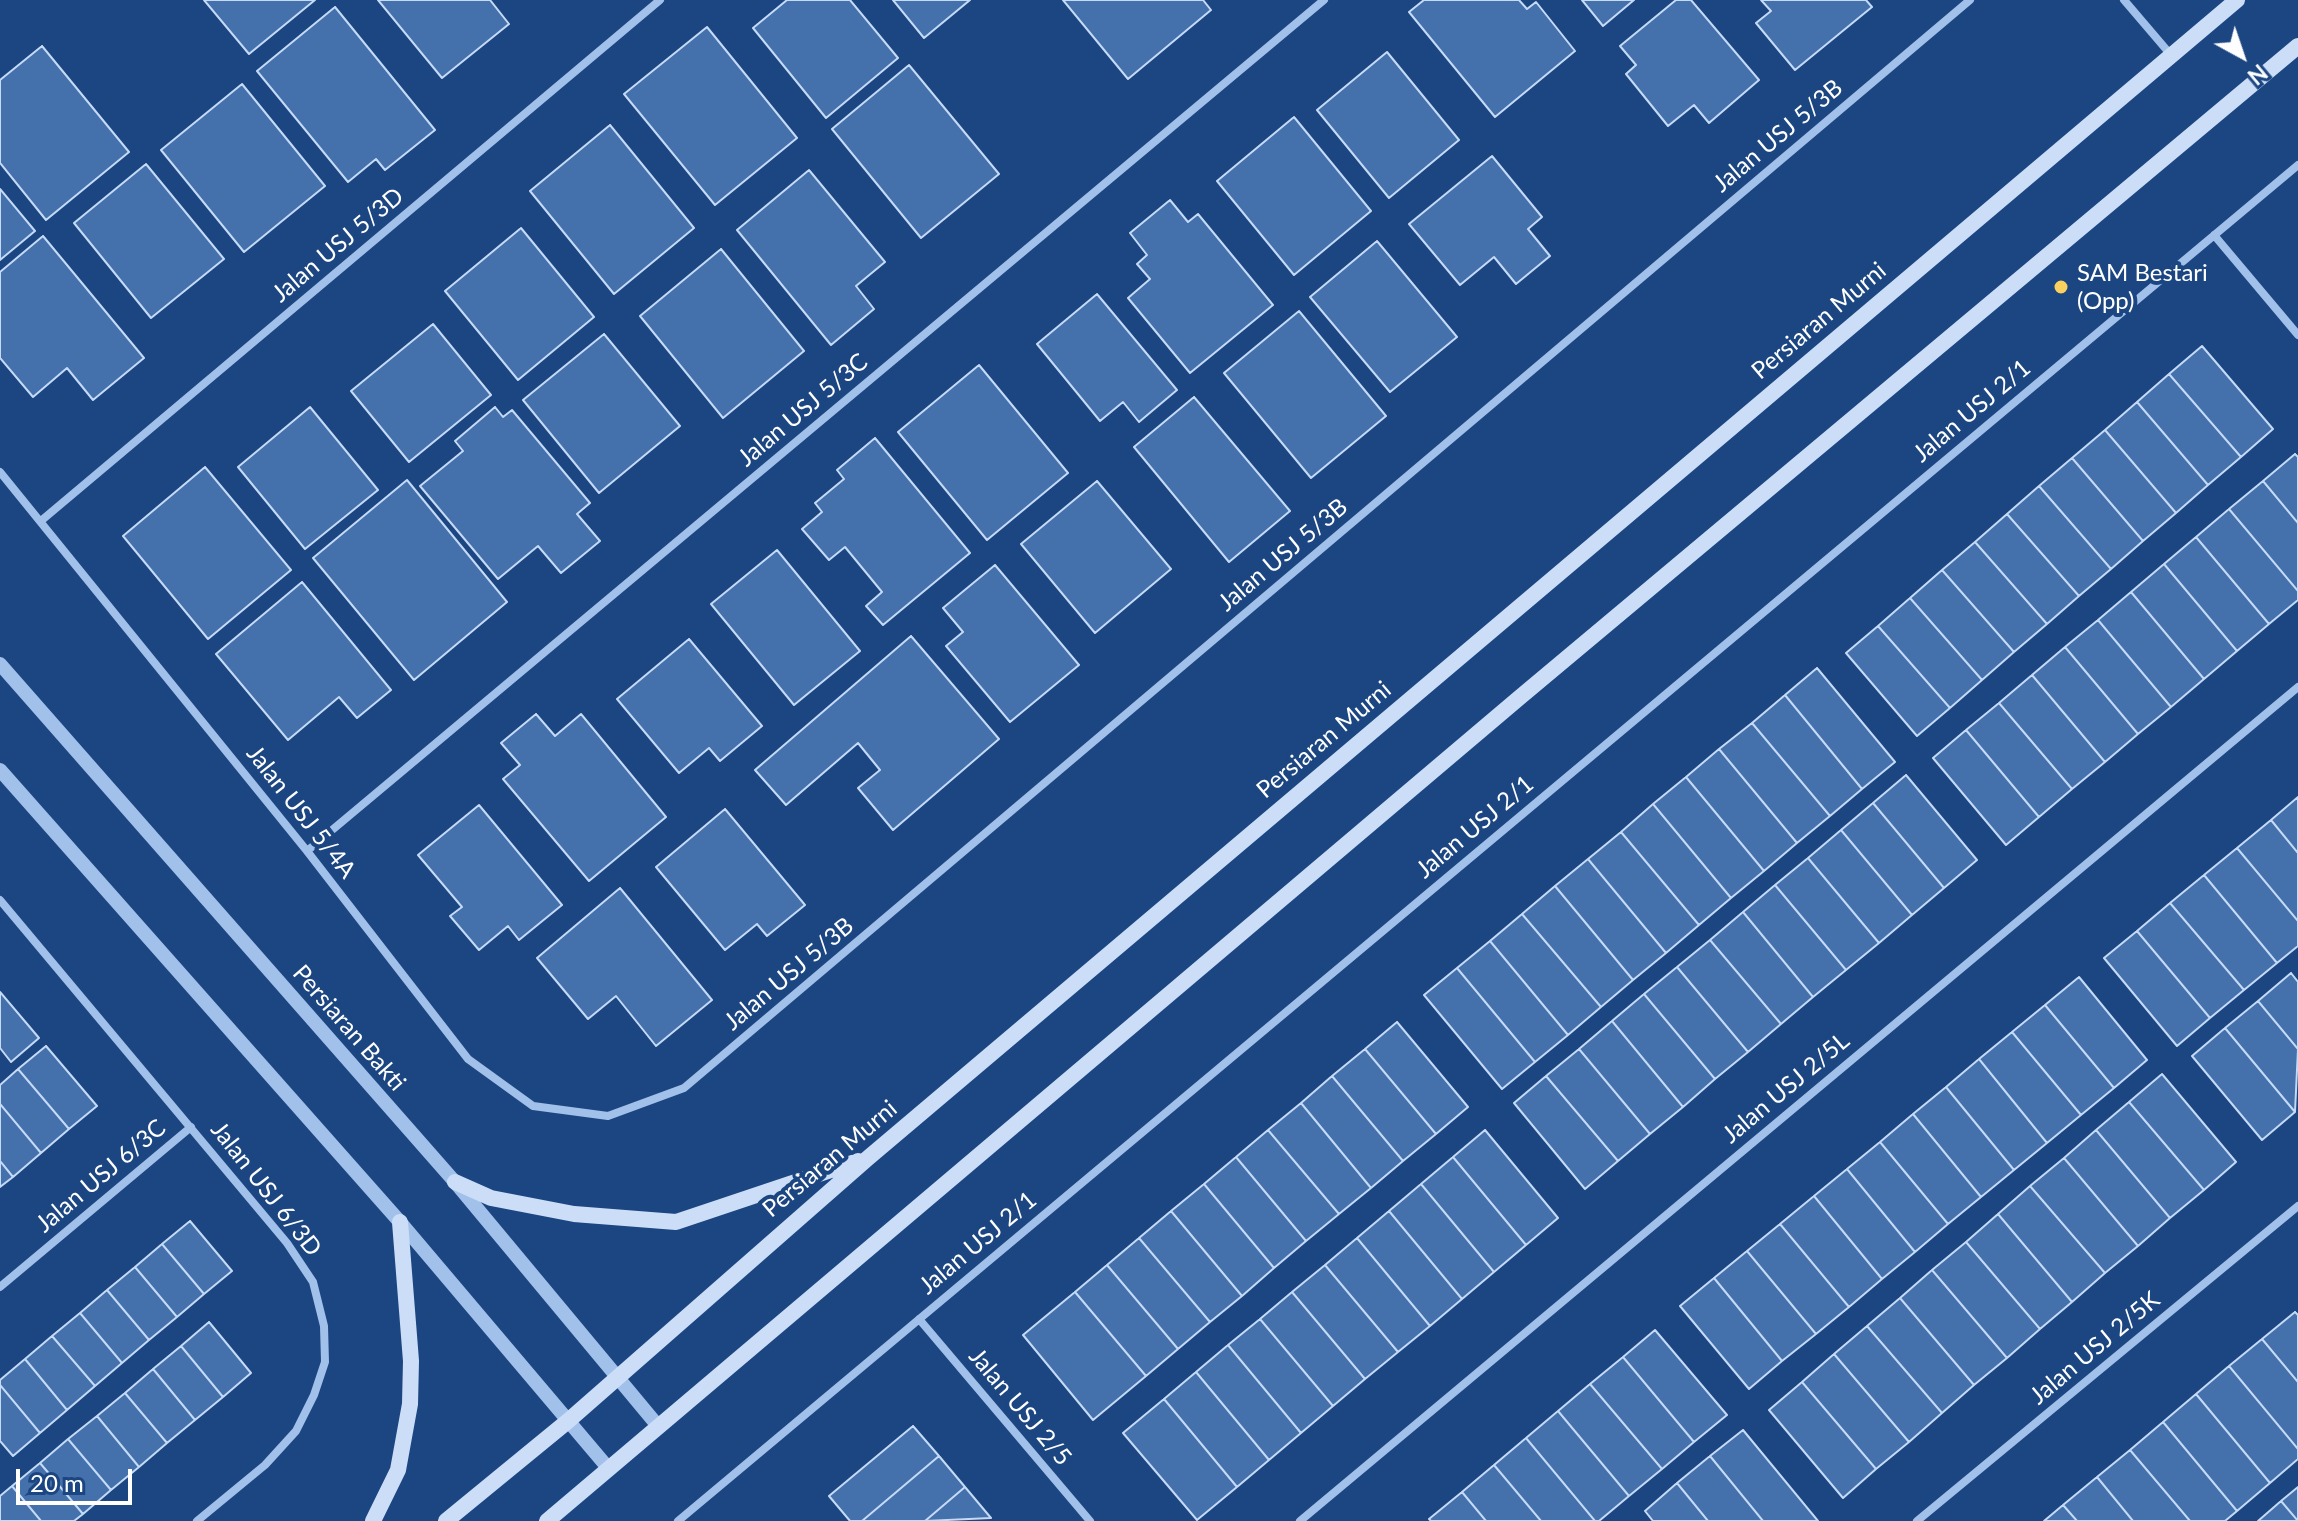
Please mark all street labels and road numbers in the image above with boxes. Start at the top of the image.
street label: Jalan USJ 5/3B [1708,74,1848,198]
street label: Jalan USJ 5/3D [266,182,410,308]
street label: Persiaran Murni [1746,256,1892,386]
street label: Jalan USJ 5/3C [732,347,874,473]
street label: Jalan USJ 2/1 [1907,354,2037,468]
street label: Jalan USJ 5/3B [1213,493,1353,617]
street label: Persiaran Murni [1251,675,1397,805]
street label: Jalan USJ 5/4A [240,740,362,884]
street label: Jalan USJ 2/1 [1410,770,1540,884]
street label: Jalan USJ 5/3B [719,912,859,1036]
street label: Persiaran Bakti [286,959,412,1097]
street label: Jalan USJ 2/5L [1717,1027,1855,1149]
street label: Persiaran Murni [757,1094,903,1224]
street label: Jalan USJ 6/3C [30,1113,172,1239]
street label: Jalan USJ 6/3D [205,1116,327,1262]
street label: Jalan USJ 2/1 [913,1186,1043,1300]
street label: Jalan USJ 2/5K [2024,1285,2166,1411]
street label: Jalan USJ 2/5 [963,1342,1077,1472]

